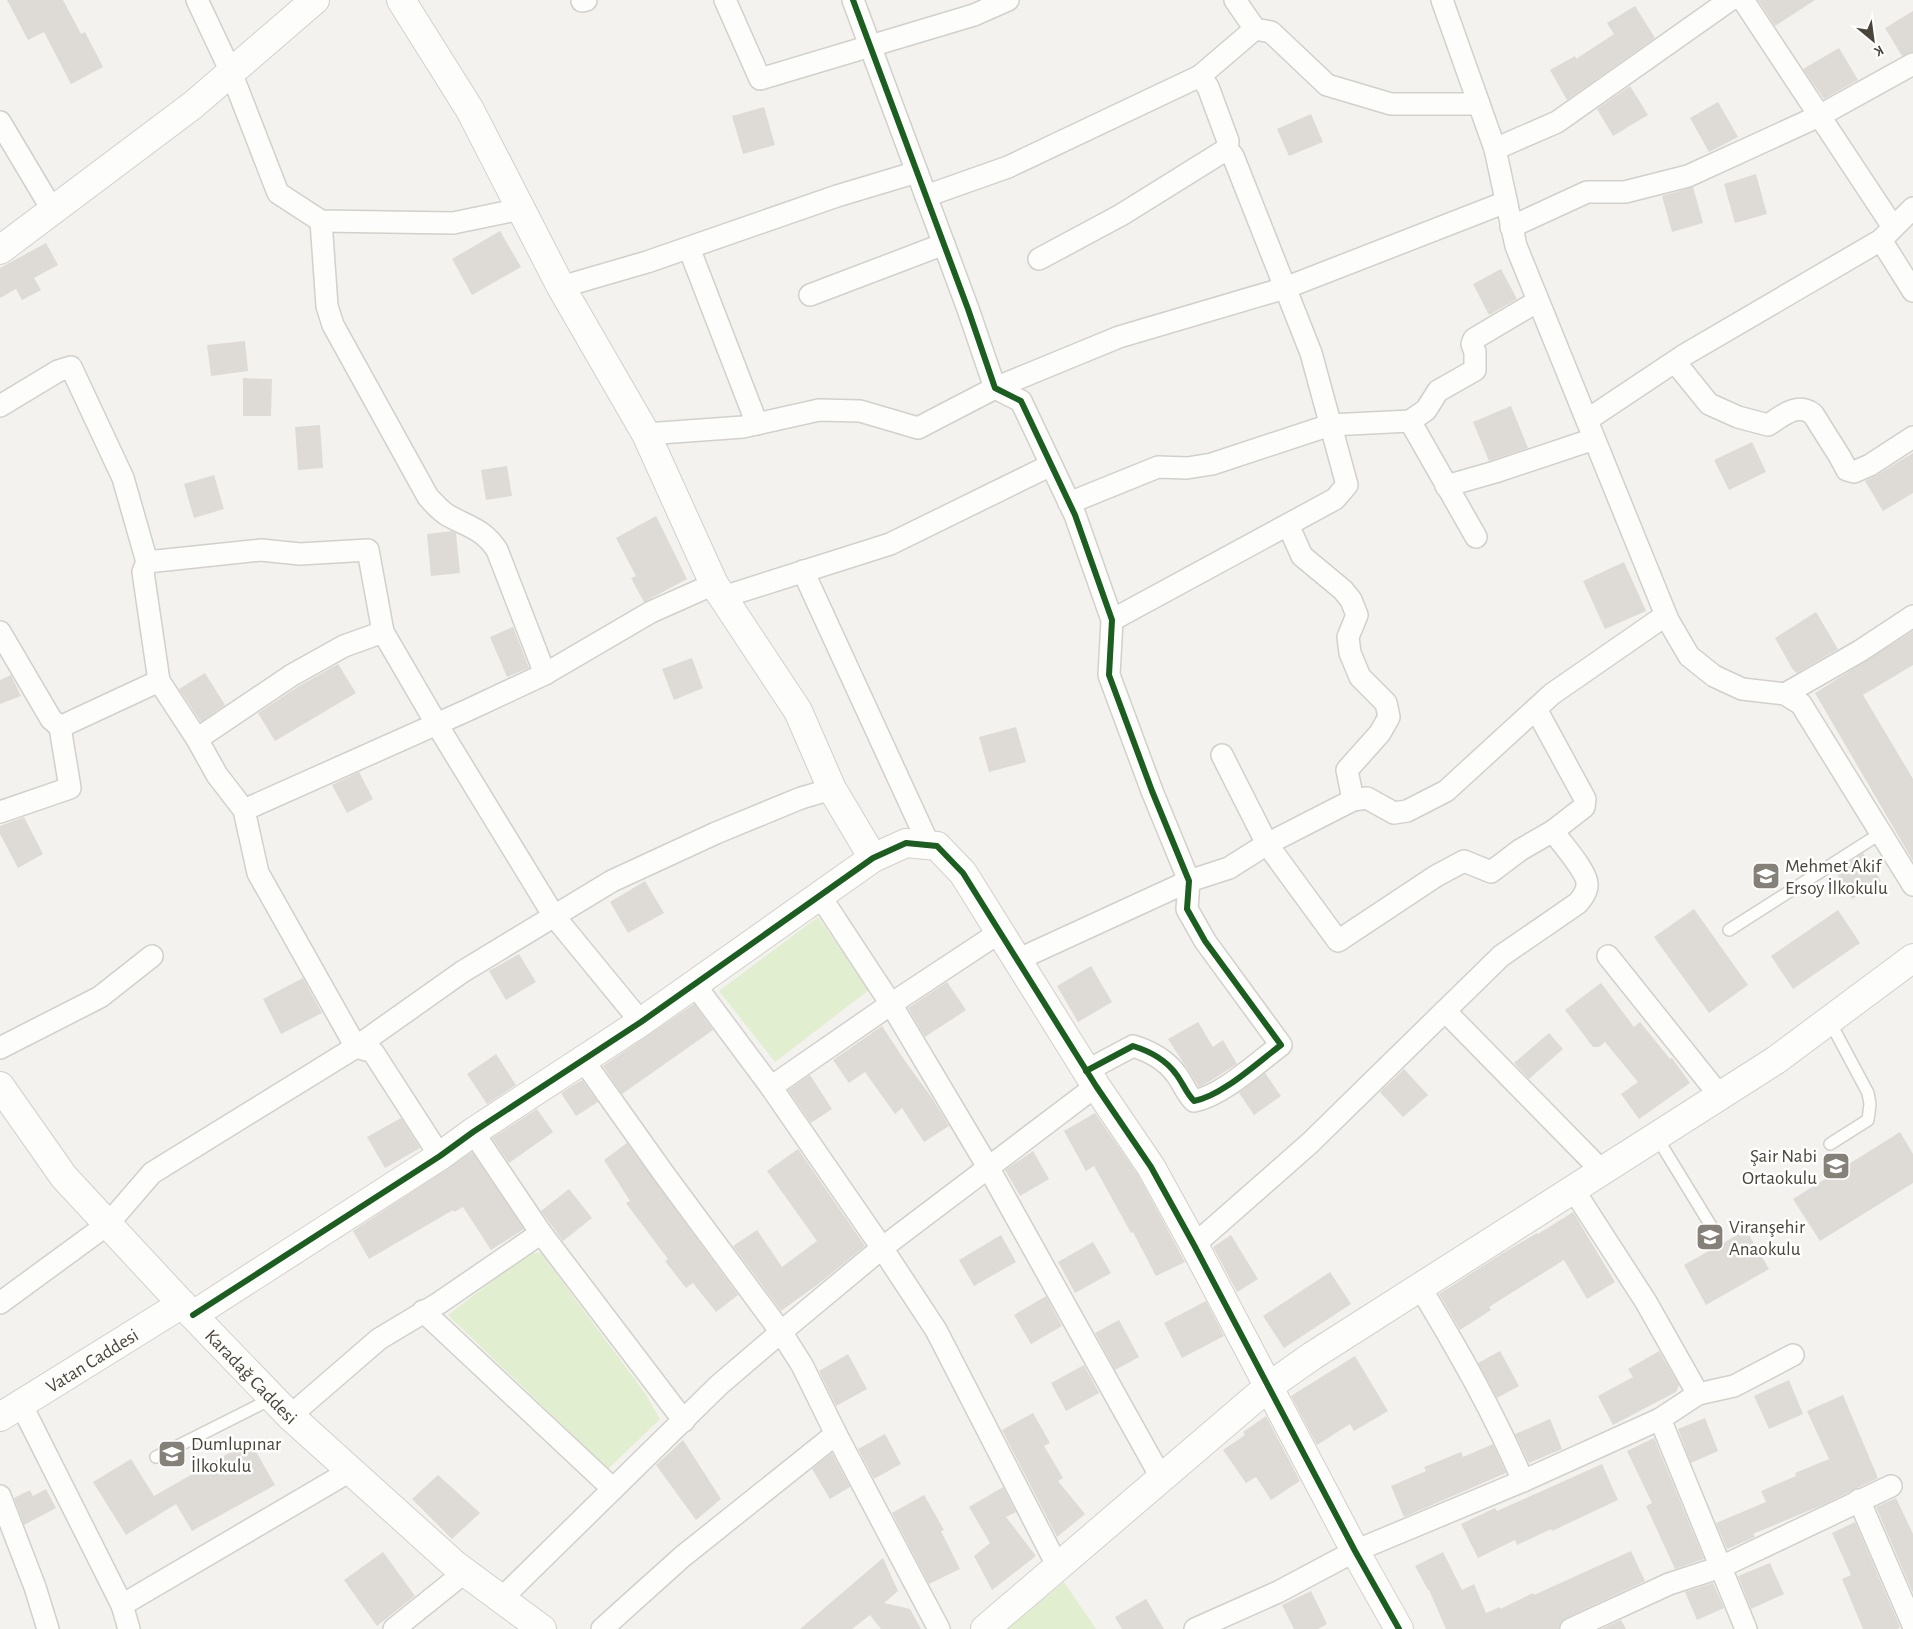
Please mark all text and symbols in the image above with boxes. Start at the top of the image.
north arrow [1848,15,1898,65]
text: K [1871,42,1886,59]
place label: Mehmet Akif Ersoy İlkokulu [1785,857,1888,898]
school or university icon: Mehmet Akif Ersoy İlkokulu [1751,861,1781,891]
place label: Şair Nabi Ortaokulu [1742,1147,1817,1188]
school or university icon: Şair Nabi Ortaokulu [1821,1151,1851,1181]
place label: Viranşehir Anaokulu [1729,1218,1805,1259]
school or university icon: Viranşehir Anaokulu [1695,1222,1725,1252]
street label: Vatan Caddesi [43,1326,142,1397]
street label: Karadağ Caddesi [201,1326,300,1428]
place label: Dumlupınar İlkokulu [191,1435,281,1476]
school or university icon: Dumlupınar İlkokulu [157,1439,187,1469]

